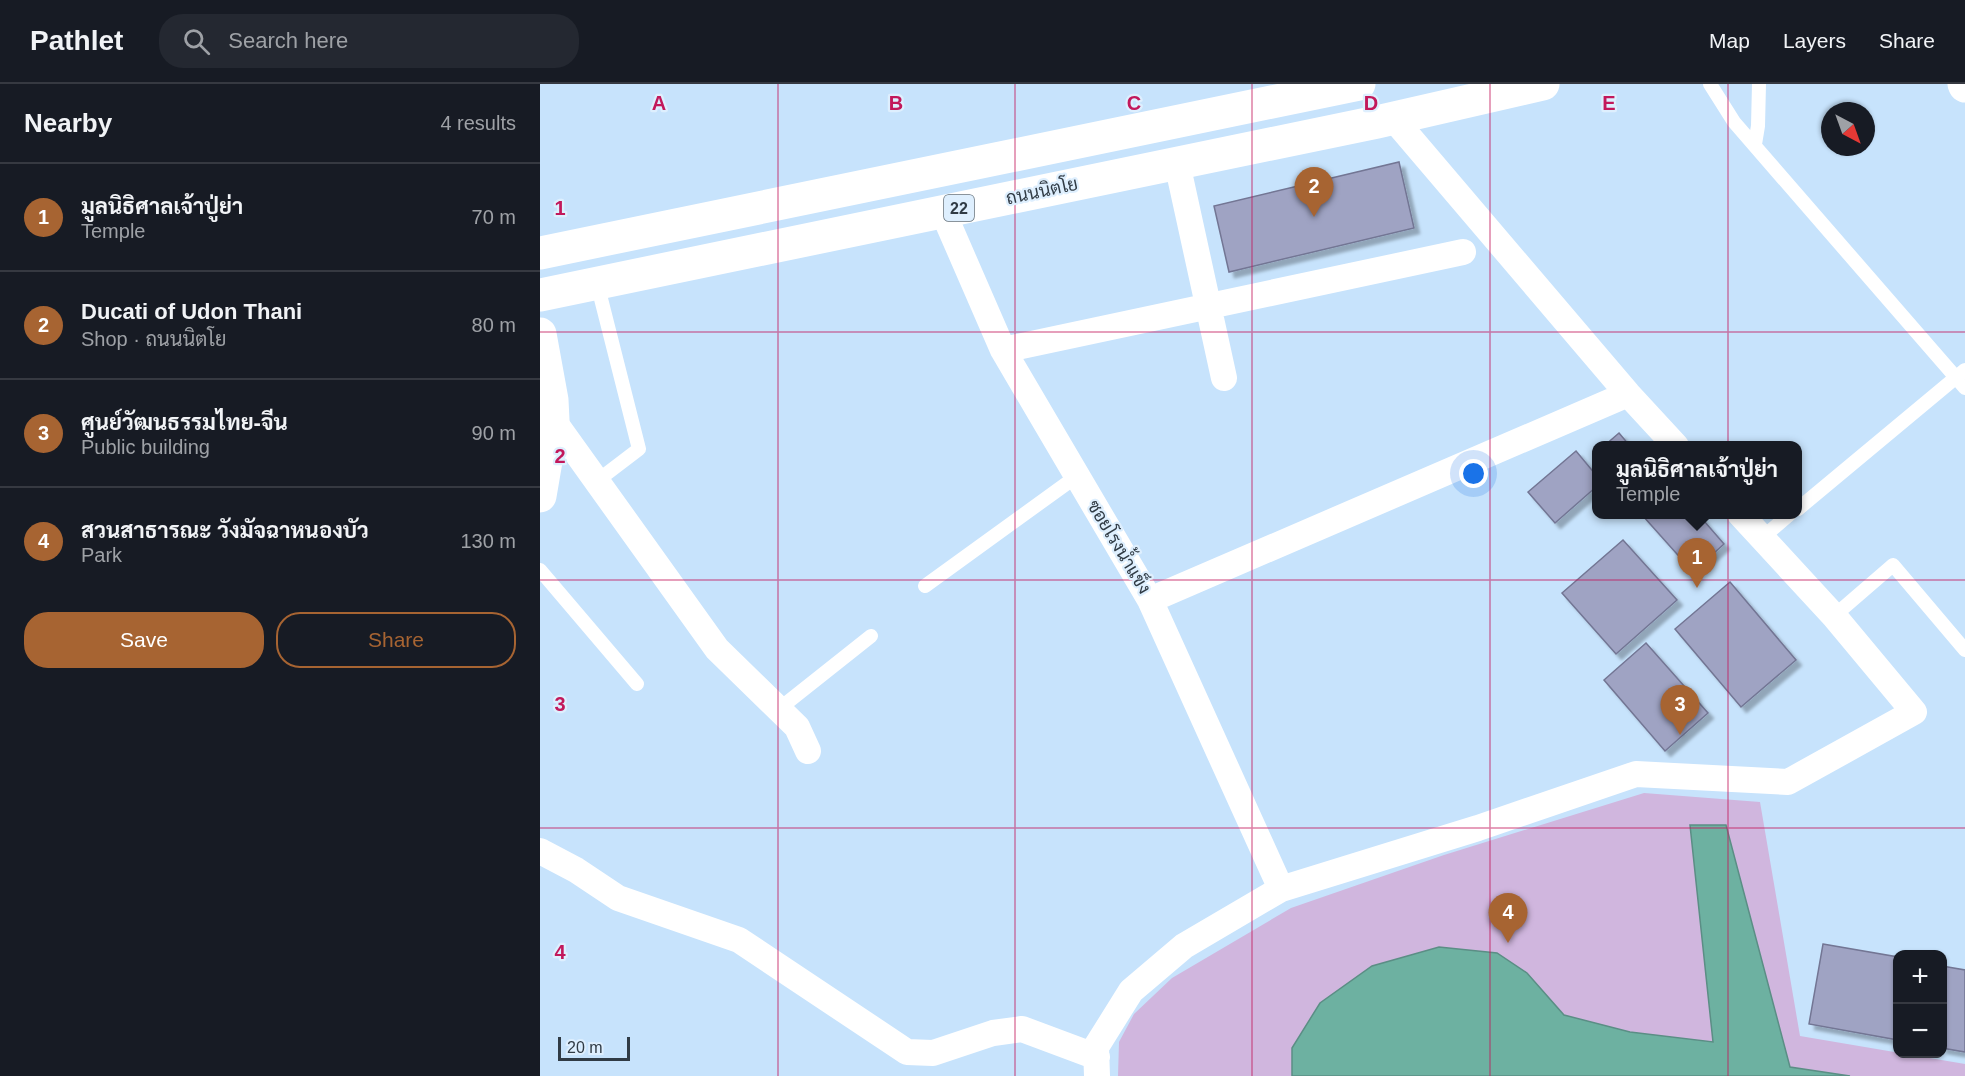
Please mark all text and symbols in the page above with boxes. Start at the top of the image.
search box [159,14,579,68]
text: Pathlet [30,25,123,56]
icon: search [180,25,213,58]
text: Search here [228,28,348,53]
text: Map [1709,29,1750,52]
text: Layers [1783,29,1846,52]
text: Share [1879,29,1935,52]
text: A [652,92,666,114]
text: B [889,92,903,114]
text: C [1127,92,1141,114]
text: D [1364,92,1378,114]
text: E [1602,92,1616,114]
north arrow [1821,102,1875,156]
text: Nearby [24,108,112,138]
text: 4 results [440,112,516,134]
pin: 2 [1294,168,1334,217]
street label: ถนนนิตโย [1004,171,1080,208]
text: มูลนิธิศาลเจ้าปู่ย่า [81,194,243,219]
road number: 22 [944,195,974,221]
text: 1 [554,197,566,219]
text: 1 [38,206,49,228]
text: 70 m [472,206,516,228]
text: Temple [81,220,145,242]
text: Ducati of Udon Thani [81,299,302,324]
text: 2 [38,314,49,336]
text: 80 m [472,314,516,336]
text: Shop · ถนนนิตโย [81,328,226,350]
text: ศูนย์วัฒนธรรมไทย-จีน [81,410,288,435]
text: 3 [38,422,49,444]
text: 90 m [472,422,516,444]
text: Public building [81,436,210,458]
popup [1592,441,1802,519]
text: 2 [554,445,566,467]
text: มูลนิธิศาลเจ้าปู่ย่า [1616,457,1778,482]
your location [1459,459,1488,488]
text: Temple [1616,483,1680,505]
street label: ซอยโรงน้ำแข็ง [1083,494,1160,597]
text: สวนสาธารณะ วังมัจฉาหนองบัว [81,518,369,543]
text: 4 [38,530,49,552]
text: 130 m [460,530,516,552]
pin: 1 [1678,538,1716,588]
text: Park [81,544,122,566]
button: Save [24,612,264,668]
button: Share [276,612,516,668]
pin: 3 [1660,686,1700,735]
text: 3 [554,693,566,715]
pin: 4 [1488,894,1528,943]
text: 4 [554,941,566,963]
map controls [1893,950,1947,1058]
button: + [1893,950,1947,1004]
button: − [1893,1004,1947,1058]
scale bar [558,1034,630,1062]
text: 20 m [567,1039,603,1056]

